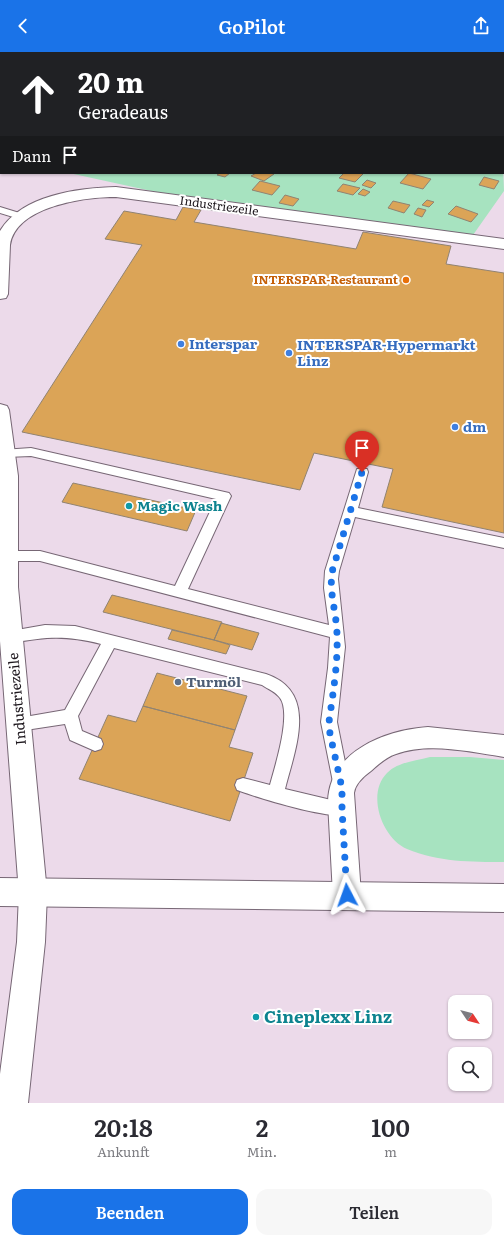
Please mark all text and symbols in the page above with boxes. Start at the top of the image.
text: GoPilot [219,13,285,40]
icon: back [12,15,34,37]
icon: share [470,15,492,37]
text: 20 m [78,60,144,102]
icon: ahead [12,68,64,120]
text: Geradeaus [78,98,168,125]
text: Dann [12,144,51,167]
icon: arrive [59,144,81,166]
street label: Industriezeile [179,191,260,219]
place label: INTERSPAR-Restaurant [253,270,399,288]
marker: INTERSPAR-Restaurant [401,275,411,285]
place label: Interspar [189,333,258,353]
place label: INTERSPAR-Hypermarkt Linz [297,334,477,370]
marker: Interspar [176,339,186,349]
marker: INTERSPAR-Hypermarkt Linz [284,348,294,358]
place label: dm [463,416,486,436]
marker: dm [450,422,460,432]
pin [345,431,379,472]
icon: arrive [351,437,373,459]
place label: Magic Wash [137,495,223,515]
marker: Magic Wash [124,501,134,511]
street label: Industriezeile [2,652,30,746]
place label: Turmöl [186,671,241,691]
marker: Turmöl [173,677,183,687]
position arrow [326,874,368,916]
north arrow [448,995,492,1039]
map controls [448,995,492,1091]
place label: Cineplexx Linz [264,1003,392,1028]
marker: Cineplexx Linz [251,1012,261,1022]
button: search [448,1047,492,1091]
text: 20:18 [94,1109,153,1144]
text: 2 [256,1109,268,1144]
text: 100 [371,1109,410,1144]
text: Ankunft [97,1142,149,1161]
text: Min. [247,1142,277,1161]
text: m [384,1142,397,1161]
button: Beenden [12,1189,248,1235]
button: Teilen [256,1189,492,1235]

